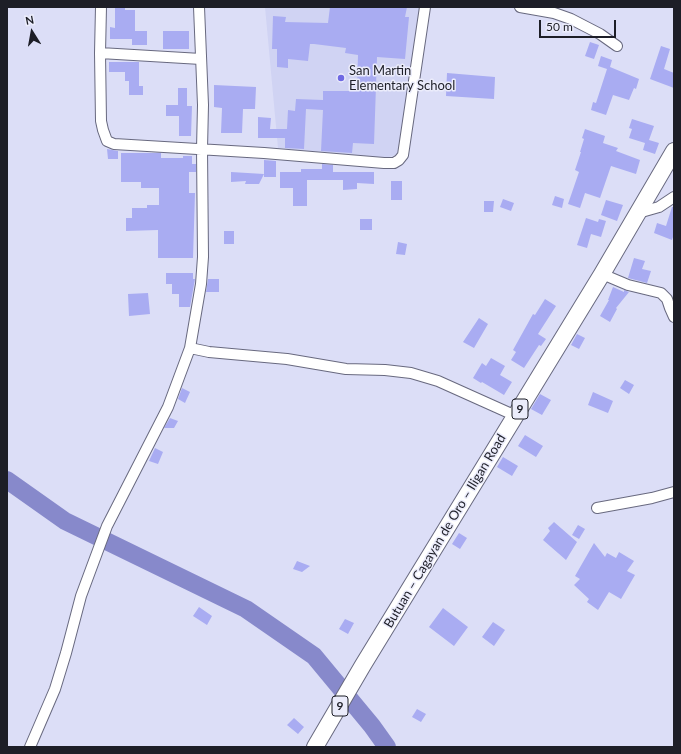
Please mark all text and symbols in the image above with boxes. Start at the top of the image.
north arrow [12,12,52,52]
scale bar [541,12,618,38]
text: N [24,13,35,27]
text: 50 m [546,19,573,34]
place label: San Martin Elementary School [349,63,455,94]
marker: San Martin Elementary School [336,73,346,83]
road number: 9 [512,399,528,419]
street label: Butuan – Cagayan de Oro – Iligan Road [381,431,509,631]
road number: 9 [332,696,348,716]

